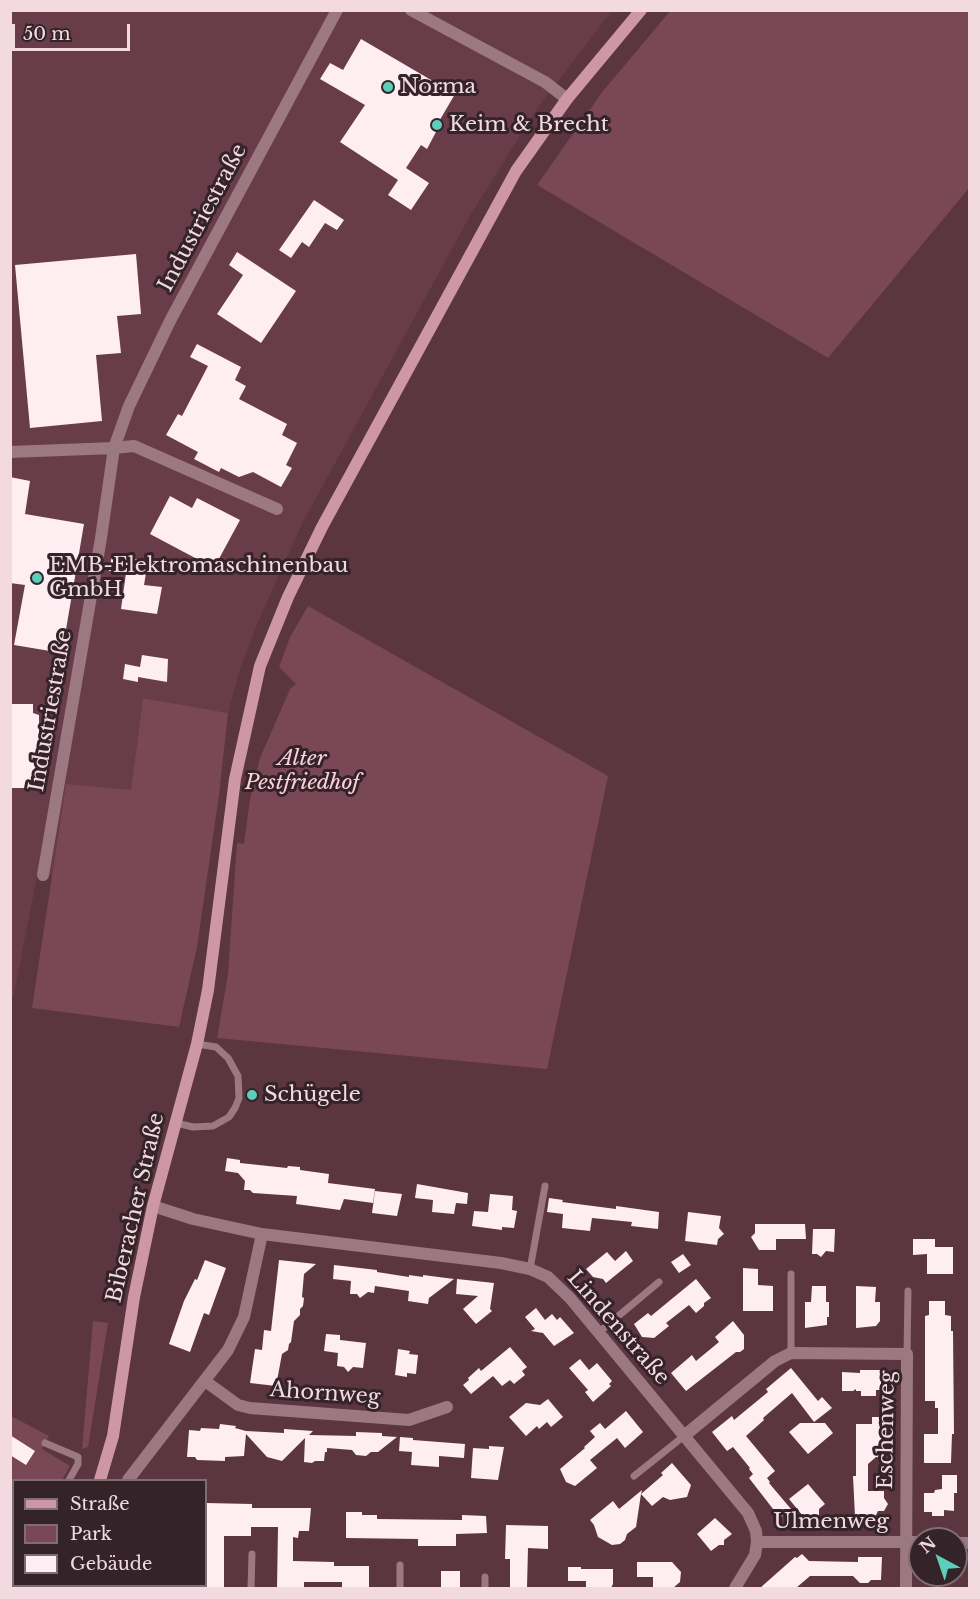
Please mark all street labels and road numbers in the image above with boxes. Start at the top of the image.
street label: Industriestraße [153,140,253,296]
street label: Industriestraße [24,628,78,794]
street label: Biberacher Straße [102,1111,170,1305]
street label: Lindenstraße [562,1266,674,1390]
street label: Eschenweg [873,1370,901,1490]
street label: Ahornweg [269,1378,381,1410]
street label: Ulmenweg [773,1509,889,1535]

